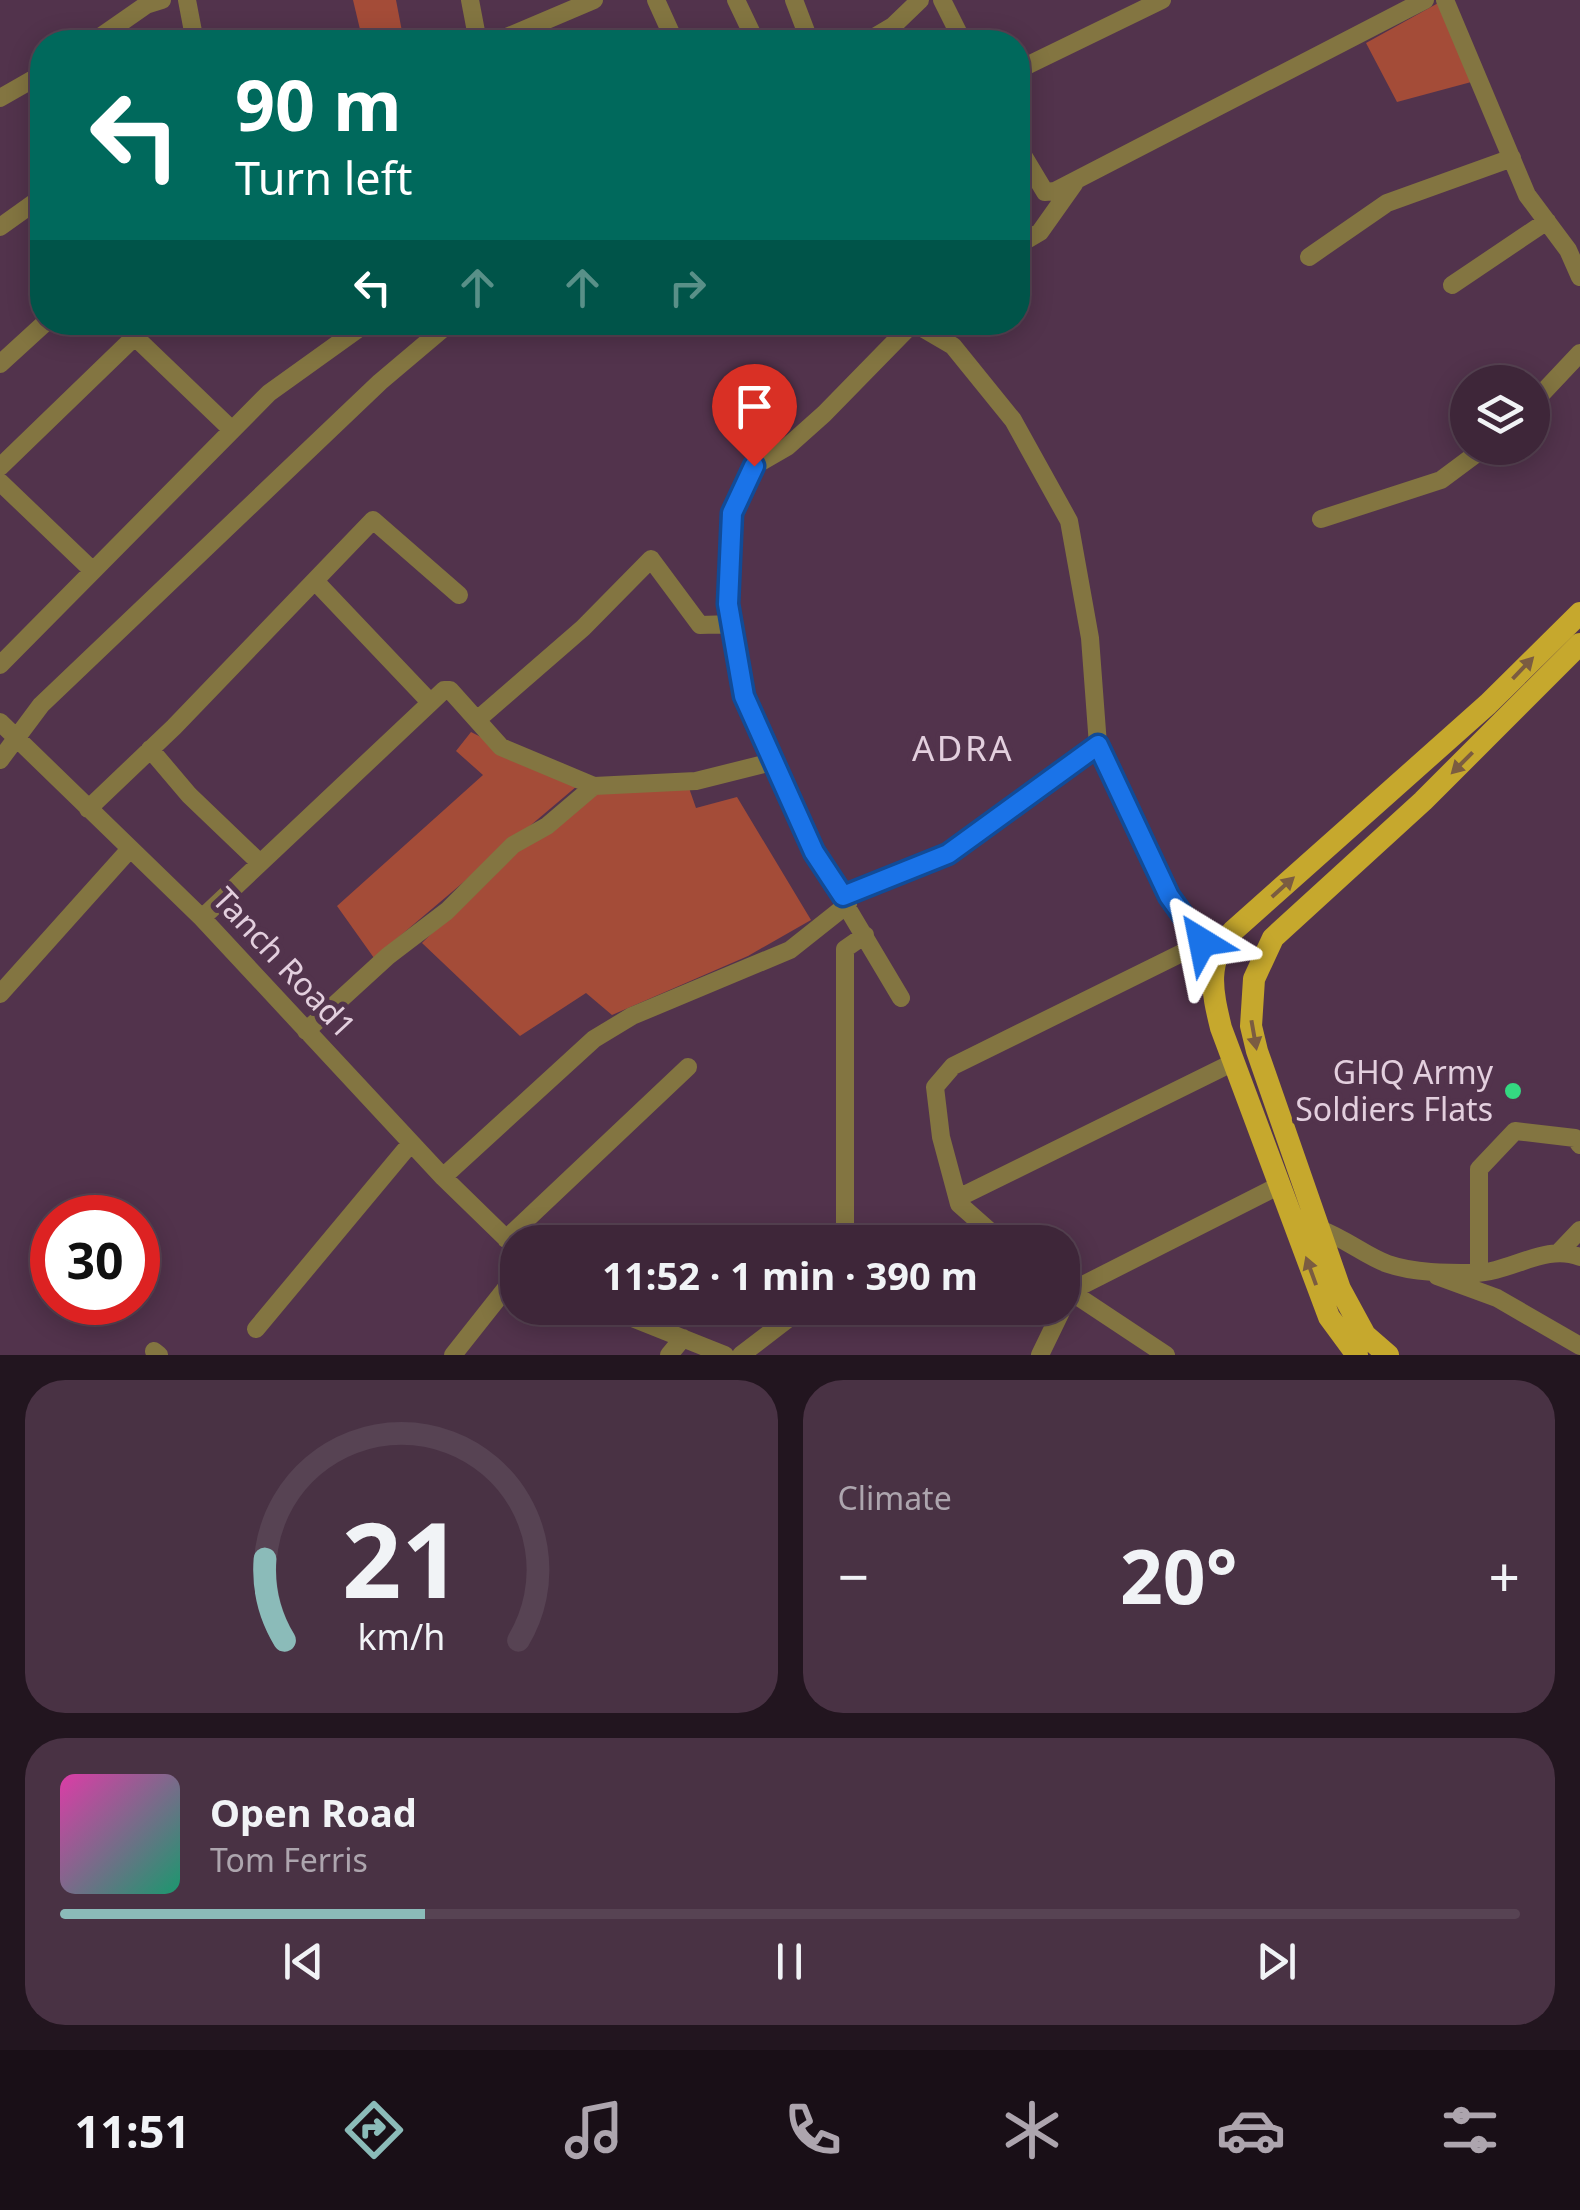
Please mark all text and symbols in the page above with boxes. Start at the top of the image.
text: 90 m [235,56,402,152]
icon: left [70,70,200,200]
text: Turn left [235,147,412,208]
icon: left [345,260,400,315]
icon: ahead [450,260,505,315]
icon: ahead [555,260,610,315]
icon: right [660,260,715,315]
pin [712,364,797,467]
map controls [1450,365,1550,465]
button: layers [1450,365,1550,465]
icon: arrive [727,379,782,434]
one-way arrow [1511,657,1534,681]
district label: ADRA [912,724,1014,771]
one-way arrow [1450,750,1474,774]
one-way arrow [1270,876,1295,898]
street label: Tanch Road1 [204,877,366,1047]
position arrow [1150,890,1254,994]
one-way arrow [1247,1020,1262,1051]
place label: GHQ Army Soldiers Flats [1295,1050,1494,1130]
marker: GHQ Army Soldiers Flats [1502,1080,1524,1102]
speed limit sign: 30 [30,1195,160,1325]
text: 11:52 · 1 min · 390 m [602,1249,978,1301]
one-way arrow [1303,1255,1318,1285]
text: Climate [838,1476,952,1519]
text: 21 [342,1487,461,1628]
text: 20° [1120,1524,1238,1626]
text: − [838,1538,869,1613]
text: + [1489,1538,1520,1613]
text: km/h [357,1612,445,1660]
text: Open Road [210,1786,417,1838]
text: Tom Ferris [210,1838,368,1881]
icon: previous [276,1934,331,1989]
icon: pause [762,1934,817,1989]
icon: next [1249,1934,1304,1989]
icon: directions [339,2095,409,2165]
icon: music [559,2095,629,2165]
icon: phone [778,2095,848,2165]
icon: climate [997,2095,1067,2165]
icon: car [1216,2095,1286,2165]
icon: filters [1435,2095,1505,2165]
text: 11:51 [75,2100,190,2161]

